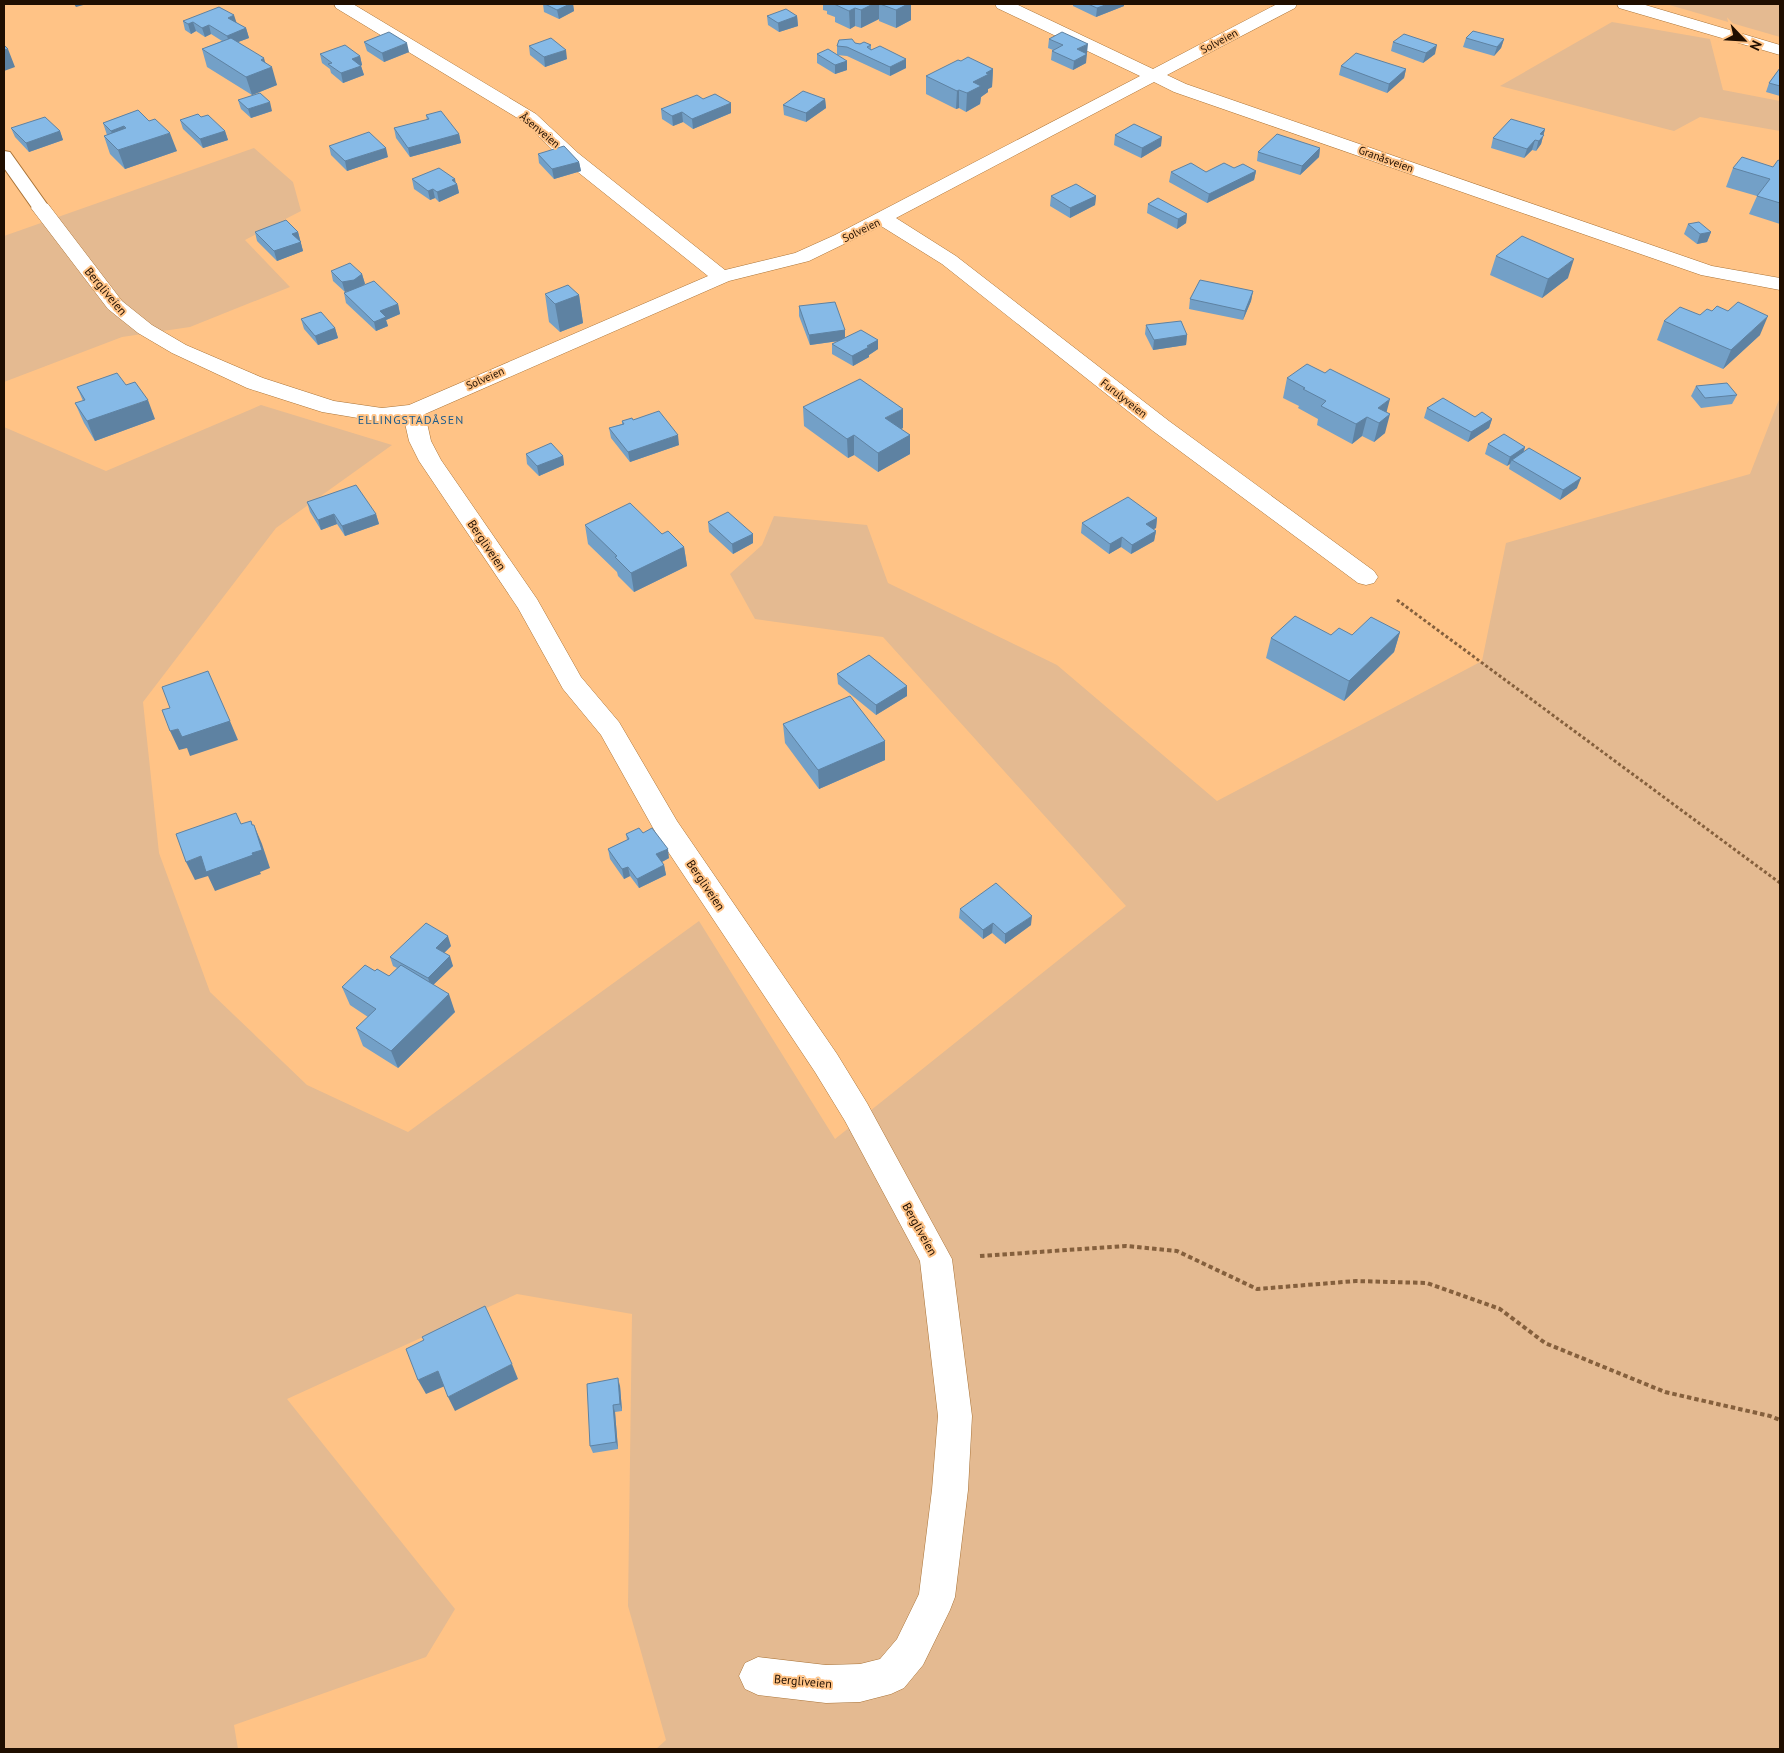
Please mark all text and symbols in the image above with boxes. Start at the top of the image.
north arrow [1719,15,1769,65]
street label: Solveien [1198,25,1240,57]
text: N [1746,38,1766,53]
street label: Åsenveien [517,109,563,151]
street label: Granåsveien [1357,143,1415,175]
street label: Solveien [840,215,882,245]
street label: Bergliveien [82,264,130,318]
street label: Solveien [464,363,506,393]
street label: Furulyveien [1098,376,1150,420]
district label: ELLINGSTADÅSEN [358,412,464,427]
street label: Bergliveien [465,517,509,573]
street label: Bergliveien [684,857,728,913]
street label: Bergliveien [899,1200,941,1258]
street label: Bergliveien [773,1671,833,1691]

